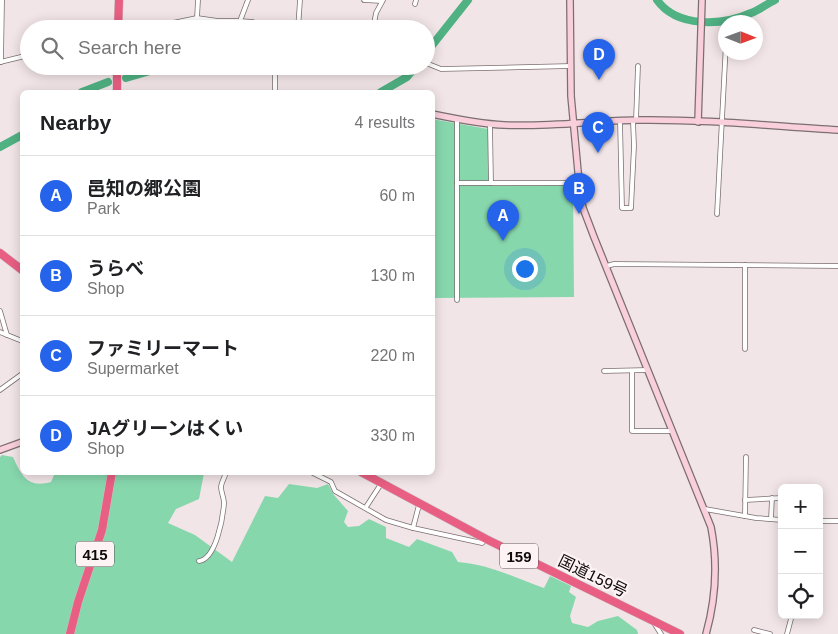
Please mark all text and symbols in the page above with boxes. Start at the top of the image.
north arrow [718,15,763,60]
search box [20,20,435,75]
icon: search [38,34,66,62]
text: Search here [78,37,182,58]
pin: D [583,39,615,80]
text: Nearby [40,111,111,134]
pin: C [582,112,614,153]
text: 4 results [355,114,415,131]
pin: B [563,173,595,214]
text: 邑知の郷公園 [87,178,201,199]
text: A [50,187,62,204]
text: 60 m [379,187,415,204]
text: Park [87,200,120,217]
pin: A [487,200,519,241]
your location [512,256,538,282]
text: うらべ [87,258,144,279]
text: B [50,267,62,284]
text: 130 m [371,267,415,284]
text: Shop [87,280,124,297]
text: ファミリーマート [87,338,239,359]
text: C [50,347,62,364]
text: 220 m [371,347,415,364]
text: Supermarket [87,360,179,377]
text: JAグリーンはくい [87,418,243,439]
text: D [50,427,62,444]
text: 330 m [371,427,415,444]
text: Shop [87,440,124,457]
map controls [778,484,823,619]
button: + [778,484,823,529]
button: − [778,529,823,574]
road number: 415 [76,542,114,566]
road number: 159 [500,544,538,568]
street label: 国道159号 [556,552,630,600]
button: locate [778,574,823,619]

